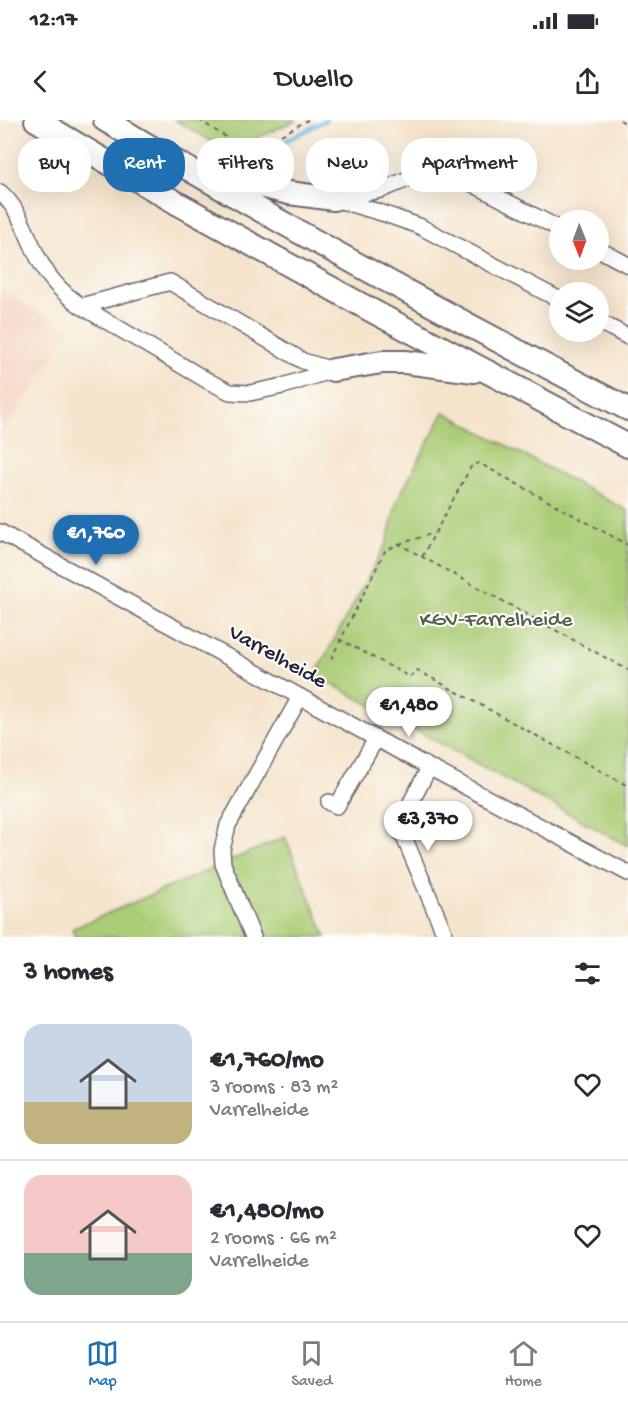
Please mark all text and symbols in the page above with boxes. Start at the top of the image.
text: 12:17 [30,8,77,34]
icon: back [24,65,57,98]
text: Dwello [275,65,353,97]
icon: share [571,65,604,98]
chip: Buy [18,138,91,192]
chip: Rent [103,138,185,192]
chip: Filters [197,138,294,192]
chip: New [306,138,389,192]
chip: Apartment [401,138,537,192]
north arrow [549,210,609,270]
map controls [549,210,609,342]
button: layers [549,282,609,342]
pin: €1,760 [47,515,145,566]
text: €1,760 [67,523,125,546]
park label: KGV-Farrelheide [420,608,573,634]
street label: Varrelheide [222,620,331,696]
pin: €1,480 [360,687,458,738]
text: €1,480 [380,695,438,718]
pin: €3,370 [379,801,477,852]
text: €3,370 [398,809,458,832]
icon: filters [571,957,604,990]
text: 3 homes [24,958,113,989]
text: €1,760/mo [210,1046,324,1077]
icon: home [72,1048,144,1120]
icon: heart [571,1068,604,1101]
text: 3 rooms · 83 m² [210,1077,338,1100]
text: Varrelheide [210,1100,309,1123]
text: €1,480/mo [210,1197,324,1228]
icon: home [72,1199,144,1271]
icon: heart [571,1219,604,1252]
text: 2 rooms · 66 m² [210,1228,337,1251]
text: Varrelheide [210,1251,309,1274]
tab: Map [86,1337,119,1392]
tab: Saved [291,1337,332,1392]
tab: Home [505,1337,542,1392]

